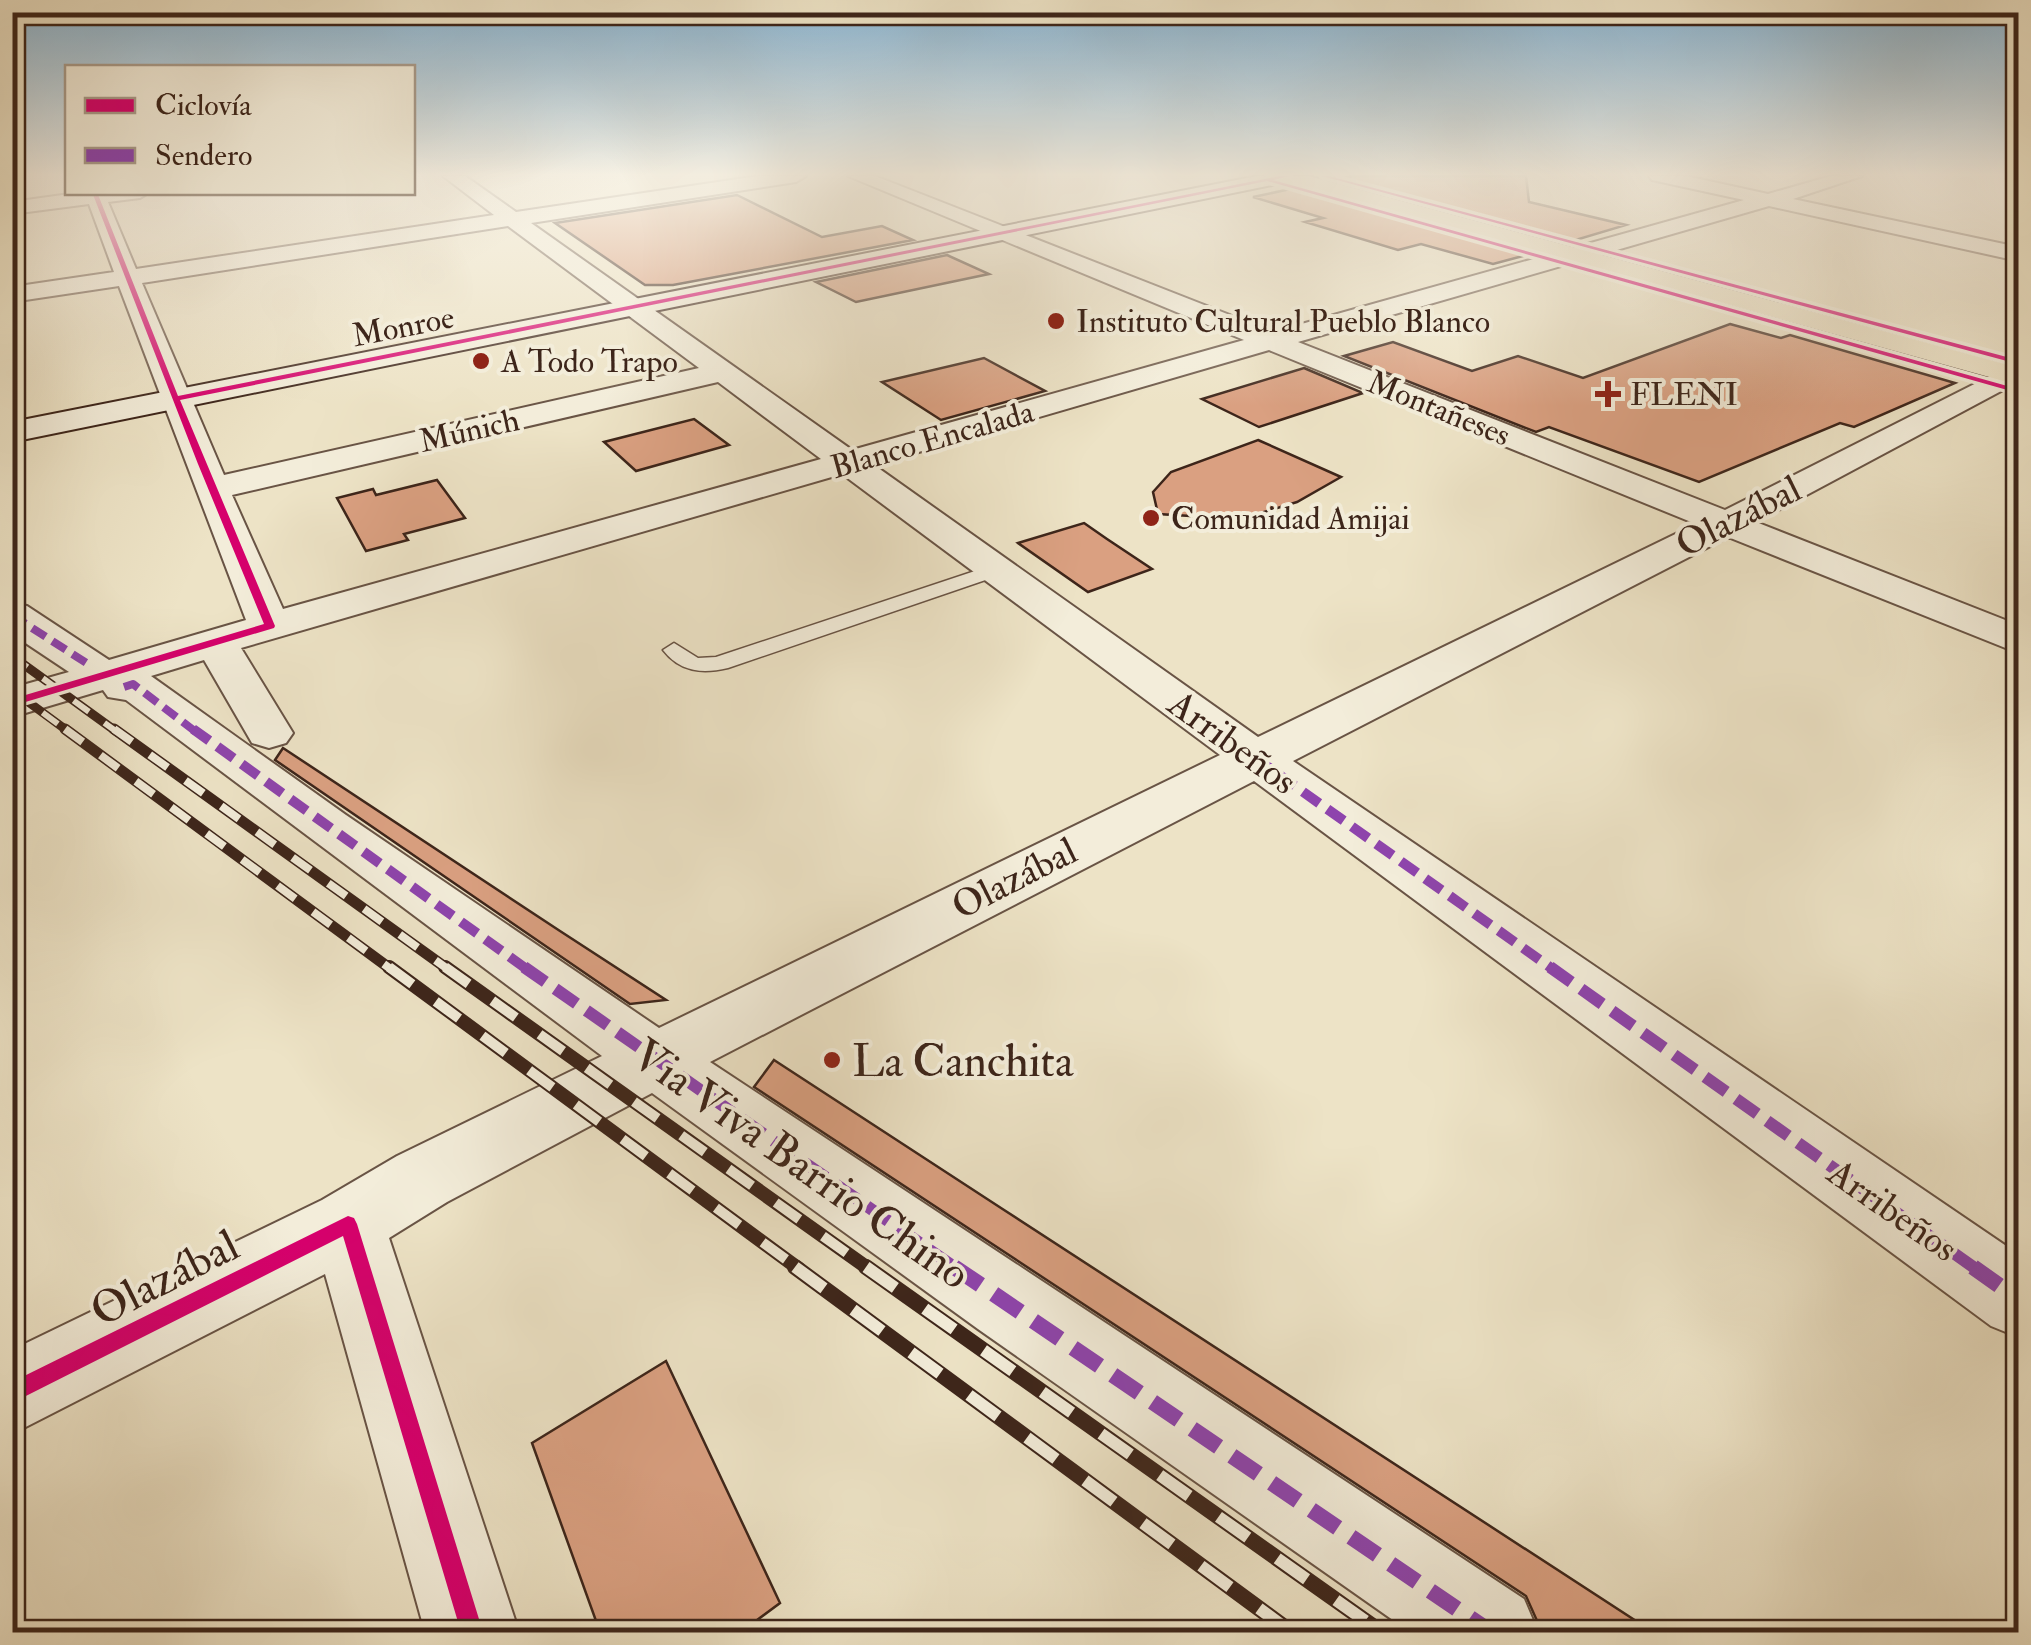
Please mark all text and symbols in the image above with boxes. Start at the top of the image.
legend [65,65,415,195]
text: Ciclovía [155,87,252,124]
text: Sendero [155,137,252,174]
street label: Monroe [349,298,457,356]
place label: Instituto Cultural Pueblo Blanco [1076,302,1490,342]
marker: Instituto Cultural Pueblo Blanco [1045,310,1067,332]
place label: A Todo Trapo [500,342,678,382]
marker: A Todo Trapo [470,350,492,372]
street label: Montañeses [1361,362,1516,456]
place label: FLENI [1630,375,1738,415]
marker: FLENI [1595,381,1621,407]
street label: Blanco Encalada [826,392,1039,488]
street label: Múnich [415,400,523,462]
street label: Olazábal [1668,465,1809,569]
place label: Comunidad Amijai [1171,499,1410,539]
marker: Comunidad Amijai [1140,507,1162,529]
street label: Arribeños [1158,679,1306,806]
street label: Olazábal [944,827,1085,931]
street label: Via Viva Barrio Chino [621,1027,981,1302]
place label: La Canchita [852,1034,1074,1090]
marker: La Canchita [821,1049,843,1071]
street label: Arribeños [1817,1148,1967,1273]
street label: Olazábal [81,1218,248,1340]

